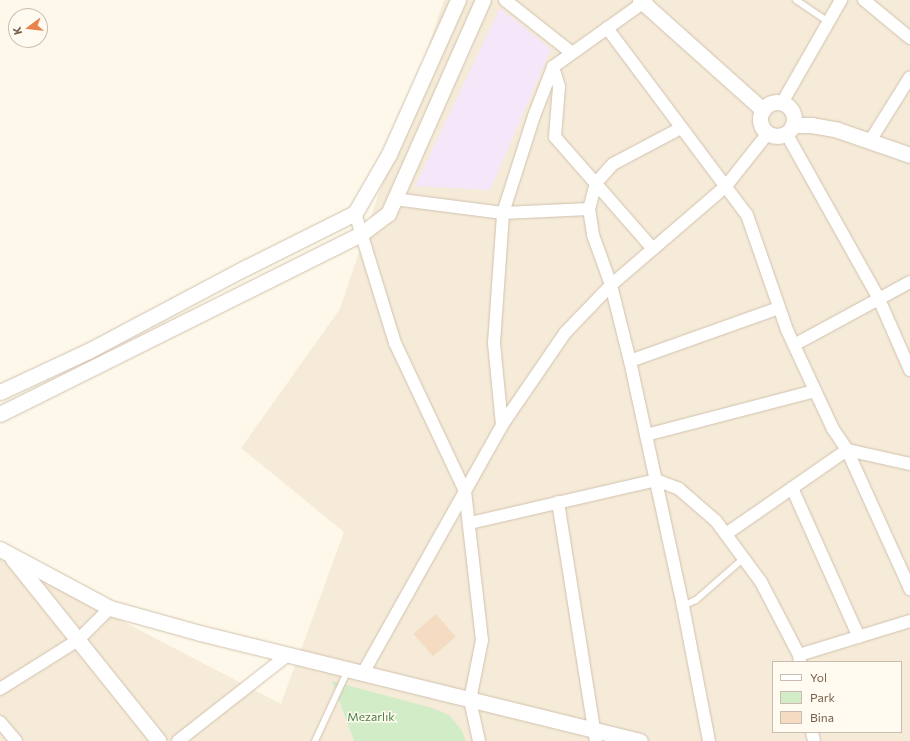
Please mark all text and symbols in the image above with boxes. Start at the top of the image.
north arrow [8,8,48,48]
text: K [10,26,24,36]
legend [772,661,902,733]
text: Yol [810,670,827,684]
text: Park [810,690,835,704]
park label: Mezarlık [347,710,395,724]
text: Bina [810,710,834,724]

